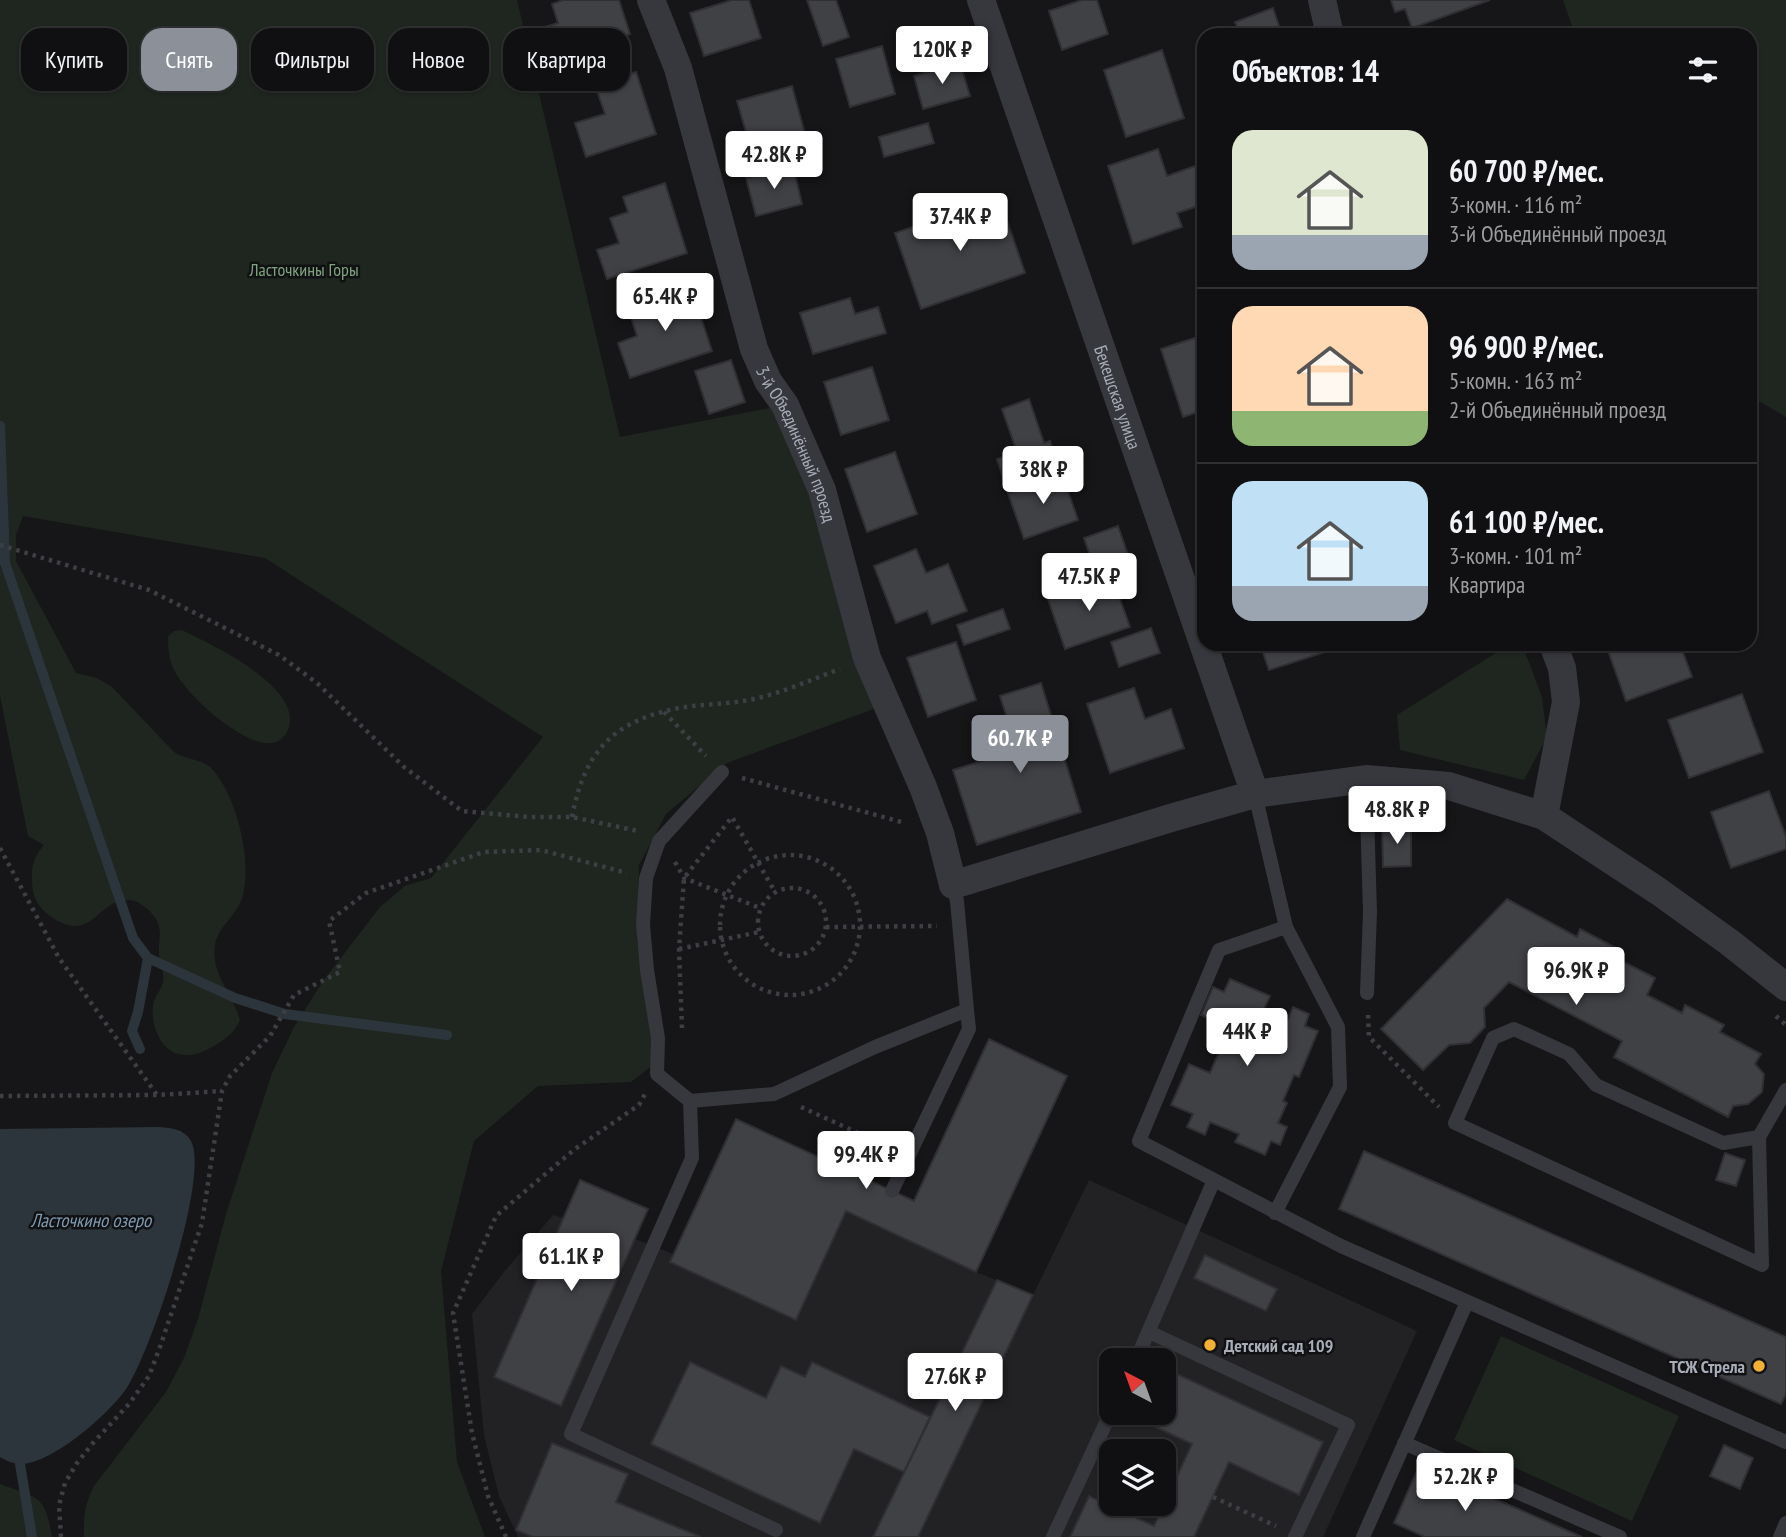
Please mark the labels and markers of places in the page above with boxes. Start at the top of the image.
pin: 120K ₽ [885,27,999,86]
pin: 42.8K ₽ [709,132,839,191]
pin: 37.4K ₽ [895,194,1025,253]
pin: 65.4K ₽ [600,274,730,333]
pin: 38K ₽ [994,447,1092,506]
pin: 47.5K ₽ [1024,554,1154,613]
pin: 60.7K ₽ [955,716,1085,775]
pin: 48.8K ₽ [1332,786,1462,846]
pin: 96.9K ₽ [1511,948,1641,1007]
pin: 44K ₽ [1198,1009,1296,1068]
pin: 99.4K ₽ [801,1132,931,1191]
pin: 61.1K ₽ [506,1234,636,1293]
place label: Детский сад 109 [1224,1334,1333,1357]
marker: Детский сад 109 [1202,1337,1218,1353]
pin: 27.6K ₽ [890,1354,1020,1413]
place label: ТСЖ Стрела [1669,1355,1745,1378]
marker: ТСЖ Стрела [1751,1358,1767,1374]
pin: 52.2K ₽ [1400,1454,1530,1513]

